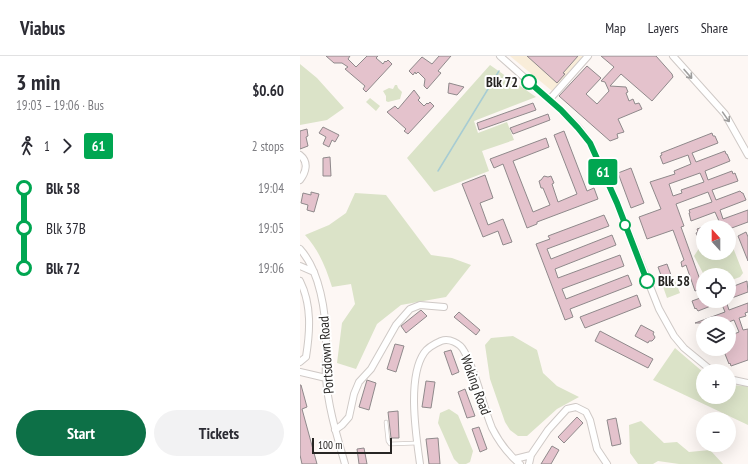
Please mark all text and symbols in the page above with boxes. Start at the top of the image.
text: Viabus [20,16,65,40]
text: Map [605,19,626,37]
text: Layers [648,19,679,37]
text: Share [701,19,728,37]
text: 3 min [16,68,60,96]
one-way arrow [683,68,692,78]
place label: Blk 72 [486,73,518,91]
marker: Blk 72 [521,74,537,90]
text: $0.60 [252,81,284,100]
text: 19:03 – 19:06 · Bus [16,97,104,114]
one-way arrow [721,111,730,122]
icon: walk [16,135,38,157]
icon: forward [56,135,78,157]
text: 61 [92,137,105,155]
text: 1 [44,138,50,155]
text: 2 stops [252,138,284,155]
line badge: 61 [585,159,621,185]
text: 61 [596,163,610,181]
text: Blk 58 [46,179,80,198]
text: 19:04 [258,180,284,197]
text: Blk 37B [46,219,86,238]
unlabelled marker [619,219,631,231]
text: 19:05 [258,220,284,237]
north arrow [696,220,736,260]
map controls [696,220,736,452]
text: Blk 72 [46,259,80,278]
text: 19:06 [258,260,284,277]
button: locate [696,268,736,308]
place label: Blk 58 [658,272,690,290]
marker: Blk 58 [639,273,655,289]
street label: Portsdown Road [314,315,338,395]
button: layers [696,316,736,356]
street label: Woking Road [457,353,495,417]
button: + [696,364,736,404]
button: Start [16,410,146,456]
button: Tickets [154,410,284,456]
button: − [696,412,736,452]
scale bar [312,436,392,455]
text: 100 m [318,438,342,452]

